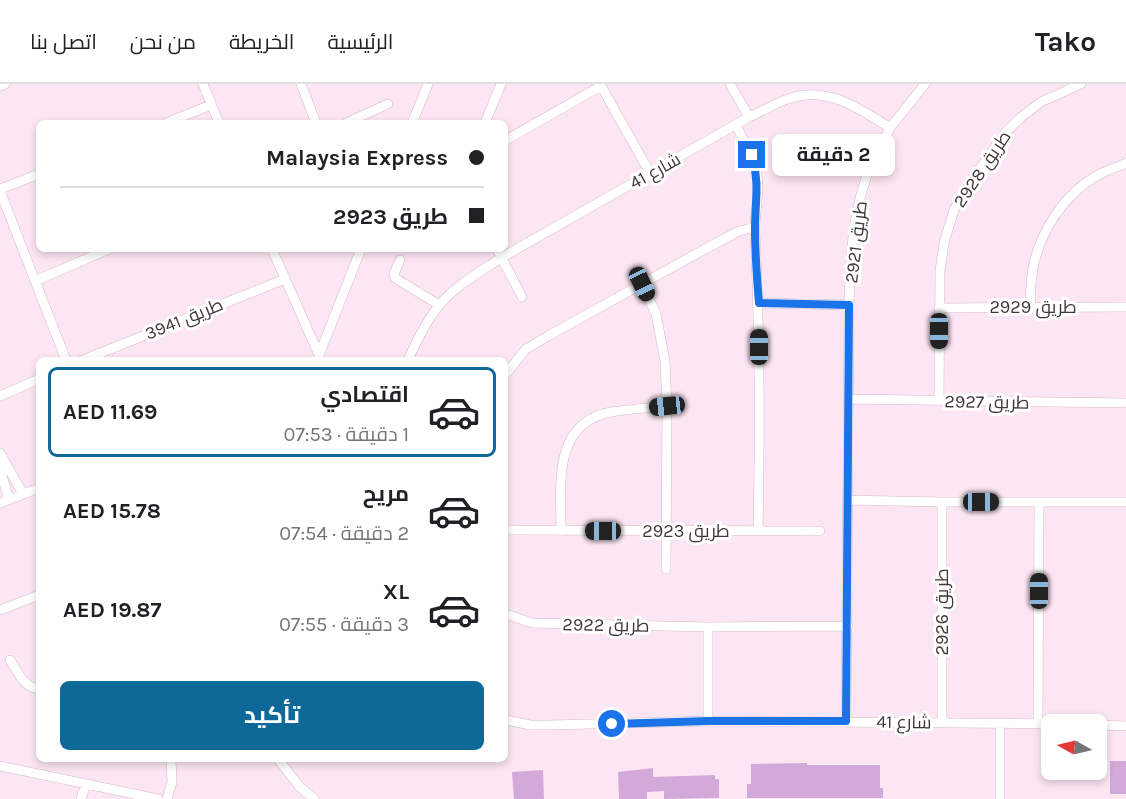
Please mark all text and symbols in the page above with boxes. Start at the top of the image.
text: Tako [1035,25,1096,58]
text: اتصل بنا [30,30,97,54]
text: من نحن [130,30,196,54]
text: الخريطة [229,30,294,54]
text: الرئيسية [327,30,393,54]
street label: طريق 2928 [948,126,1016,212]
callout: 2 دقيقة [773,134,896,176]
route end [738,141,765,168]
text: 2 دقيقة [797,143,870,166]
text: Malaysia Express [266,145,448,171]
street label: شارع 41 [626,148,685,195]
street label: طريق 2921 [840,200,873,284]
text: طريق 2923 [333,204,448,230]
car [626,264,658,304]
street label: طريق 3941 [142,293,227,346]
street label: طريق 2929 [989,296,1077,319]
car [930,313,948,349]
car [750,329,768,365]
text: اقتصادي [320,382,409,408]
icon: car [427,385,481,439]
street label: طريق 2927 [944,390,1030,415]
car [648,395,686,417]
text: AED 11.69 [63,399,158,425]
text: 1 دقيقة · 07:53 [284,423,409,446]
text: مريح [363,481,409,507]
icon: car [427,484,481,538]
car [963,493,999,511]
text: AED 15.78 [63,498,161,524]
street label: طريق 2923 [642,520,730,543]
text: 2 دقيقة · 07:54 [279,522,409,545]
car [585,522,621,540]
street label: طريق 2926 [931,568,954,656]
car [1030,573,1048,609]
text: XL [383,579,409,605]
icon: car [427,583,481,637]
text: AED 19.87 [63,597,162,623]
text: 3 دقيقة · 07:55 [279,613,409,636]
street label: طريق 2922 [562,613,650,638]
button: تأكيد [60,681,484,750]
route start [598,710,625,737]
street label: شارع 41 [876,711,932,734]
north arrow [1041,714,1107,780]
map controls [1041,714,1107,780]

